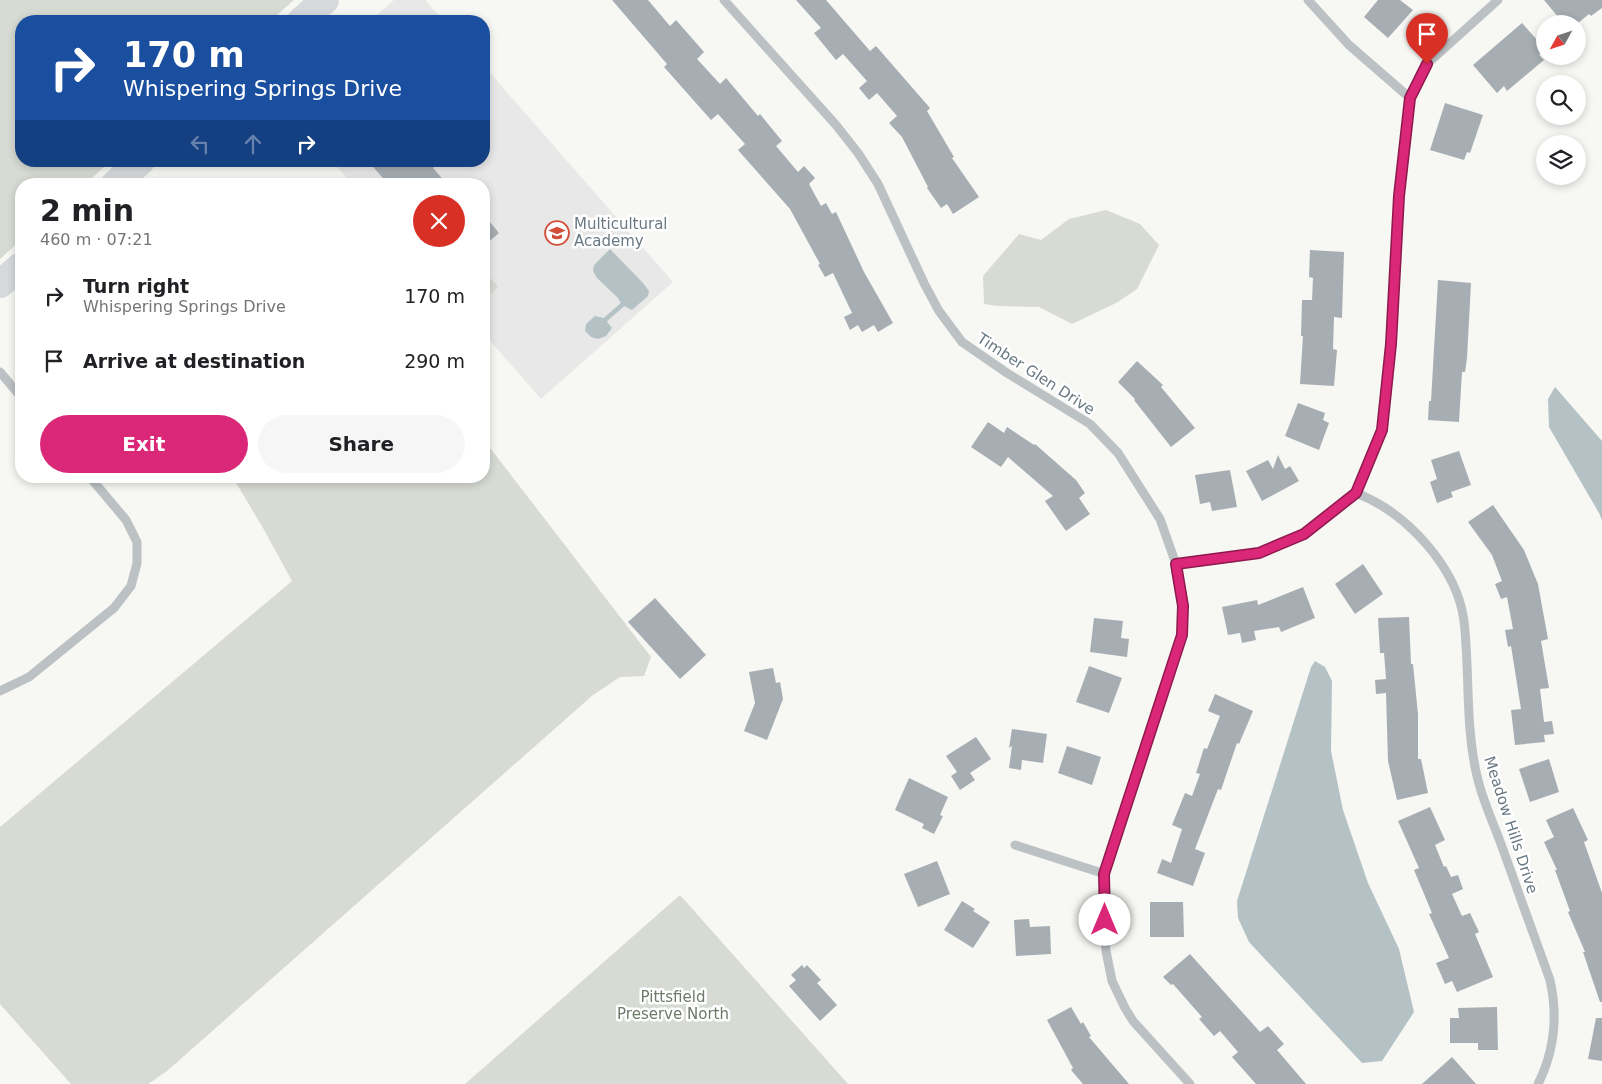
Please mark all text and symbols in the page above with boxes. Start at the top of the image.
pin [1406,13,1448,64]
north arrow [1536,15,1586,65]
map controls [1536,15,1586,185]
icon: arrive [1413,20,1441,48]
icon: right [40,35,105,100]
text: 170 m [123,35,245,75]
button: search [1536,75,1586,125]
text: Whispering Springs Drive [123,76,402,101]
icon: left [186,130,214,158]
icon: ahead [239,130,267,158]
icon: right [292,130,320,158]
button: layers [1536,135,1586,185]
text: 2 min [40,193,134,228]
button: close [413,195,465,247]
place label: Multicultural Academy [574,215,668,250]
school or university icon: Multicultural Academy [544,220,570,246]
text: 460 m · 07:21 [40,230,153,249]
text: Turn right [83,275,189,297]
icon: right [40,282,68,310]
text: 170 m [404,285,465,307]
text: Whispering Springs Drive [83,297,286,316]
street label: Timber Glen Drive [973,329,1098,419]
icon: arrive [40,347,68,375]
text: Arrive at destination [83,350,305,372]
text: 290 m [404,350,465,372]
button: Exit [40,415,248,473]
button: Share [258,415,465,473]
street label: Meadow Hills Drive [1480,754,1542,896]
position arrow [1078,893,1130,945]
park label: Pittsfield Preserve North [617,988,729,1023]

